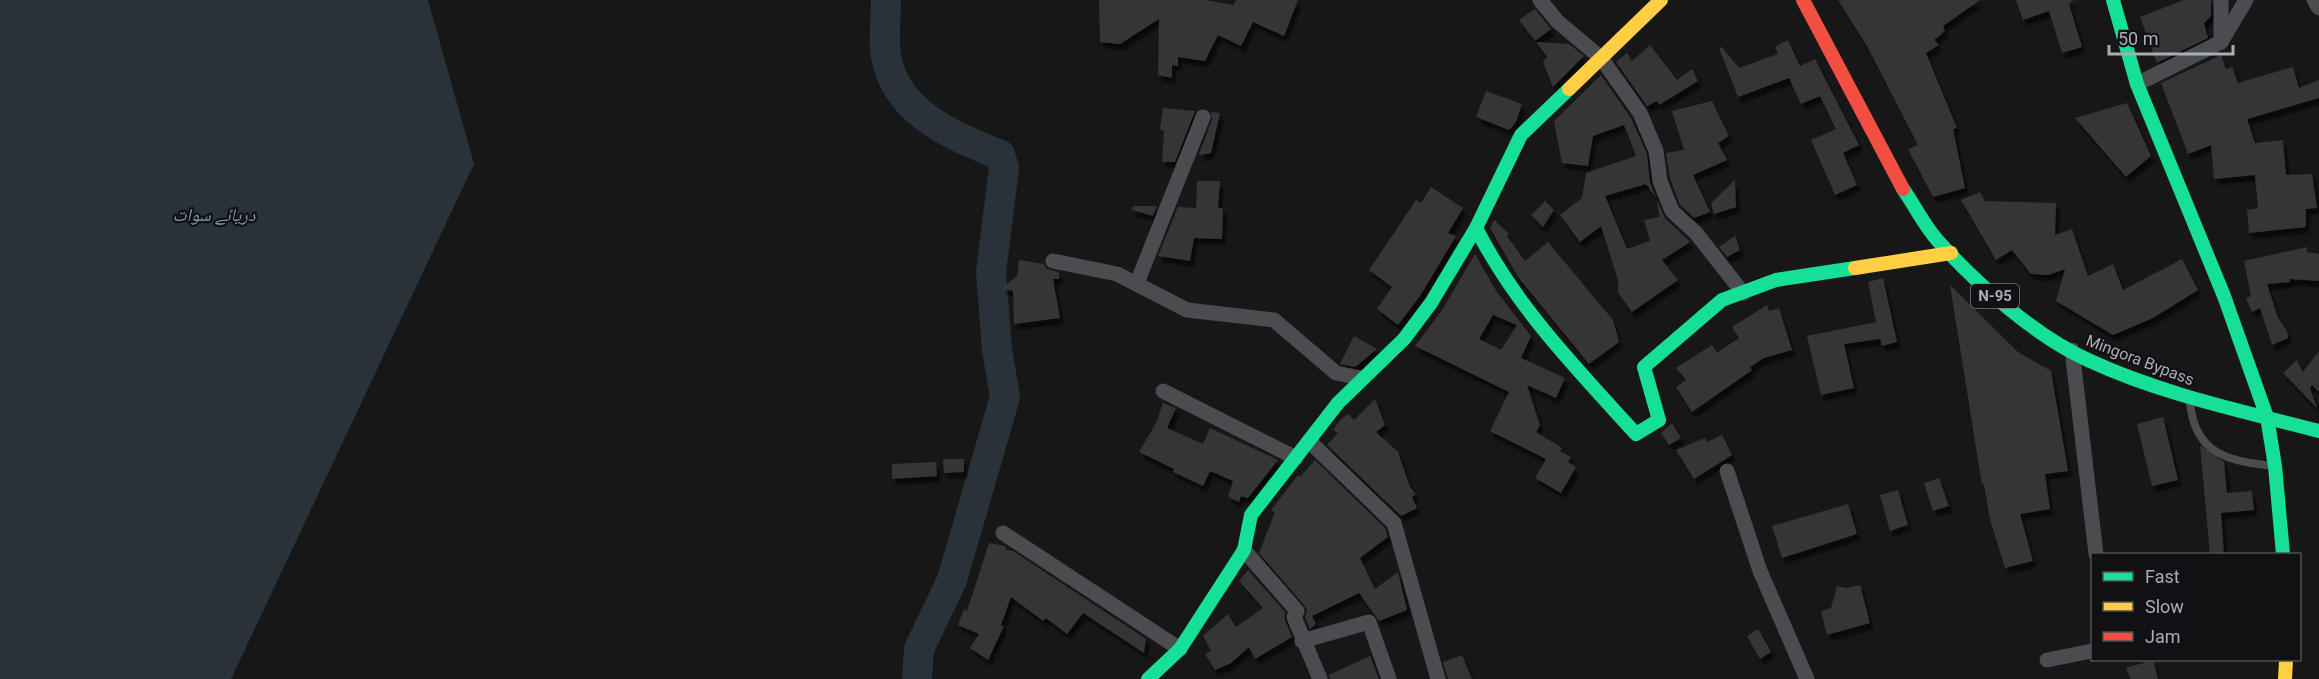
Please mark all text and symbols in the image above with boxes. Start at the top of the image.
scale bar [2109,18,2234,56]
text: 50 m [2118,28,2158,49]
water label: دریائے سوات [172,204,256,225]
road number: N-95 [1971,284,2019,308]
street label: Mingora Bypass [2083,331,2197,389]
legend [2091,553,2301,661]
text: Fast [2145,566,2180,587]
text: Slow [2145,596,2184,617]
text: Jam [2145,626,2181,647]

